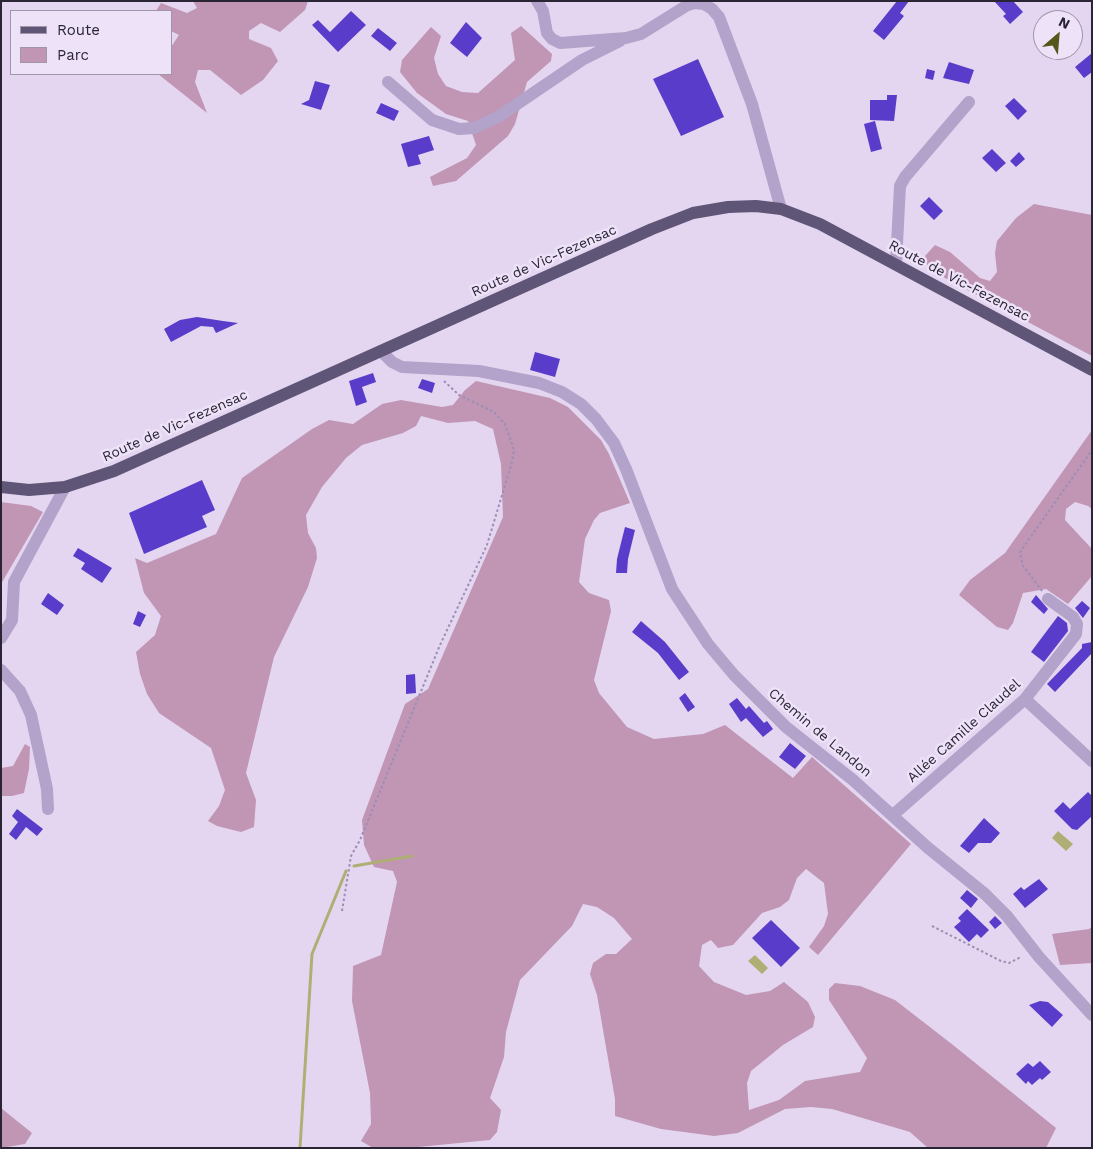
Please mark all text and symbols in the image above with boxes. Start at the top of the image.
legend [10,10,172,75]
north arrow [1033,10,1083,60]
text: N [1056,13,1073,32]
text: Route [57,21,100,39]
text: Parc [57,46,89,64]
street label: Route de Vic-Fezensac [469,221,619,301]
street label: Route de Vic-Fezensac [886,237,1032,325]
street label: Route de Vic-Fezensac [100,386,250,466]
street label: Allée Camille Claudel [904,676,1024,786]
street label: Chemin de Landon [765,685,875,781]

